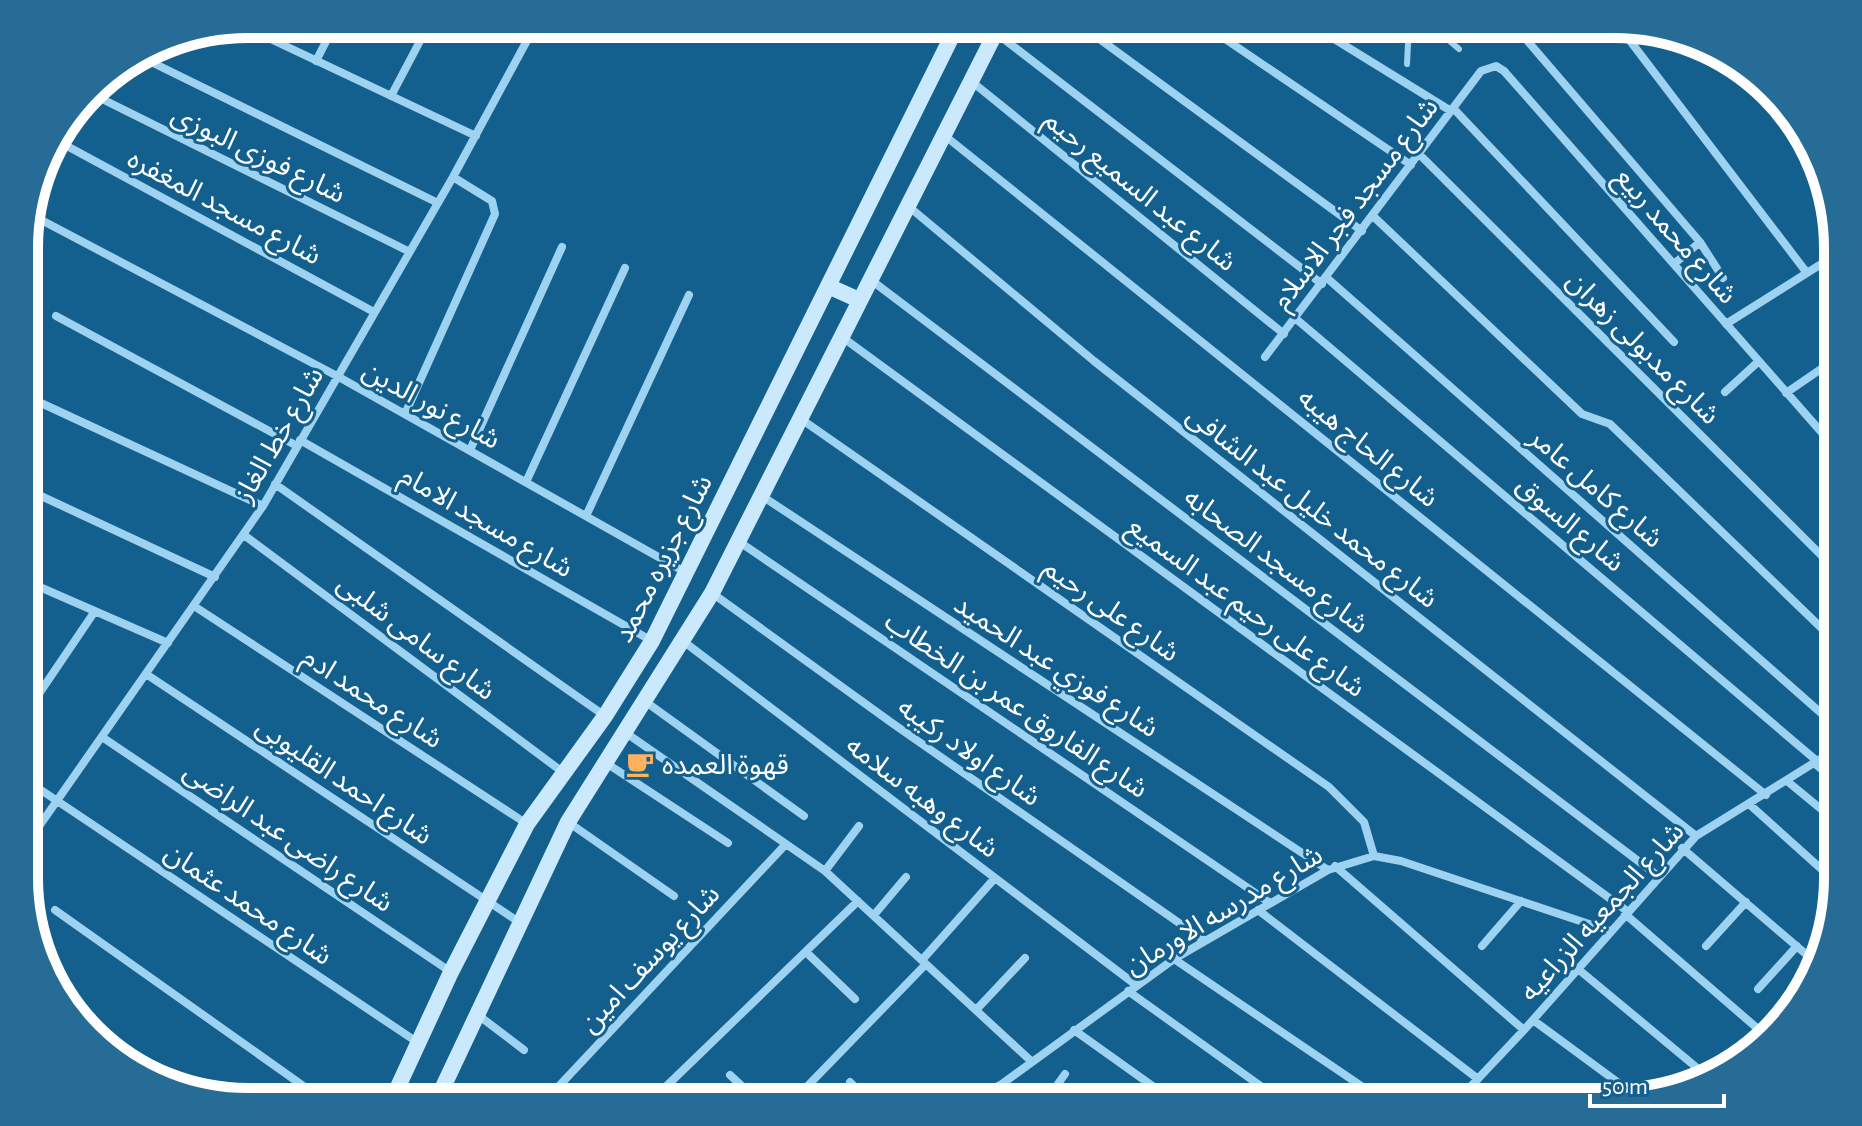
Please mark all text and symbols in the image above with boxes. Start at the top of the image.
street label: شارع مسجد فجر الاسلام [1267,93,1448,318]
street label: شارع فوزى البوزى [165,101,349,213]
street label: شارع عبد السميع رحيم [1035,106,1241,282]
street label: شارع مسجد المغفره [120,145,326,275]
street label: شارع محمد ربيع [1605,163,1742,313]
street label: شارع مدبولى زهران [1557,267,1724,434]
street label: شارع نور الدين [355,357,505,459]
street label: شارع خط الغاز [229,363,334,511]
street label: شارع الحاج هيبه [1289,384,1443,517]
street label: شارع محمد خليل عبد الشافى [1178,401,1443,618]
street label: شارع كامل عامر [1520,423,1668,558]
street label: شارع مسجد الامام [392,462,577,588]
street label: شارع جزيره محمد [610,471,722,649]
street label: شارع السوق [1507,471,1629,581]
street label: شارع مسجد الصحابه [1175,483,1373,644]
street label: شارع على رحيم عبد السميع [1118,512,1370,708]
street label: شارع على رحيم [1034,554,1184,673]
street label: شارع سامى شلبى [329,569,500,710]
street label: شارع فوزي عبد الحميد [946,590,1163,748]
street label: شارع الفاروق عمر بن الخطاب [877,607,1152,808]
street label: شارع محمد ادم [294,643,447,758]
street label: شارع اولاد ركيبه [890,693,1045,816]
street label: شارع احمد القليوبى [248,712,437,855]
street label: شارع وهبه سلامه [837,731,1003,868]
cafe icon: قهوة العمده [625,749,655,779]
place label: قهوة العمده [662,752,789,781]
street label: شارع راضى عبد الراضى [175,757,398,922]
street label: شارع الجمعيه الزراعيه [1515,818,1693,1010]
street label: شارع محمد عثمان [156,838,337,975]
street label: شارع مدرسه الاورمان [1120,841,1330,985]
street label: شارع يوسف امين [575,880,729,1042]
scale bar [1590,1058,1724,1108]
text: 50 m [1602,1075,1648,1099]

